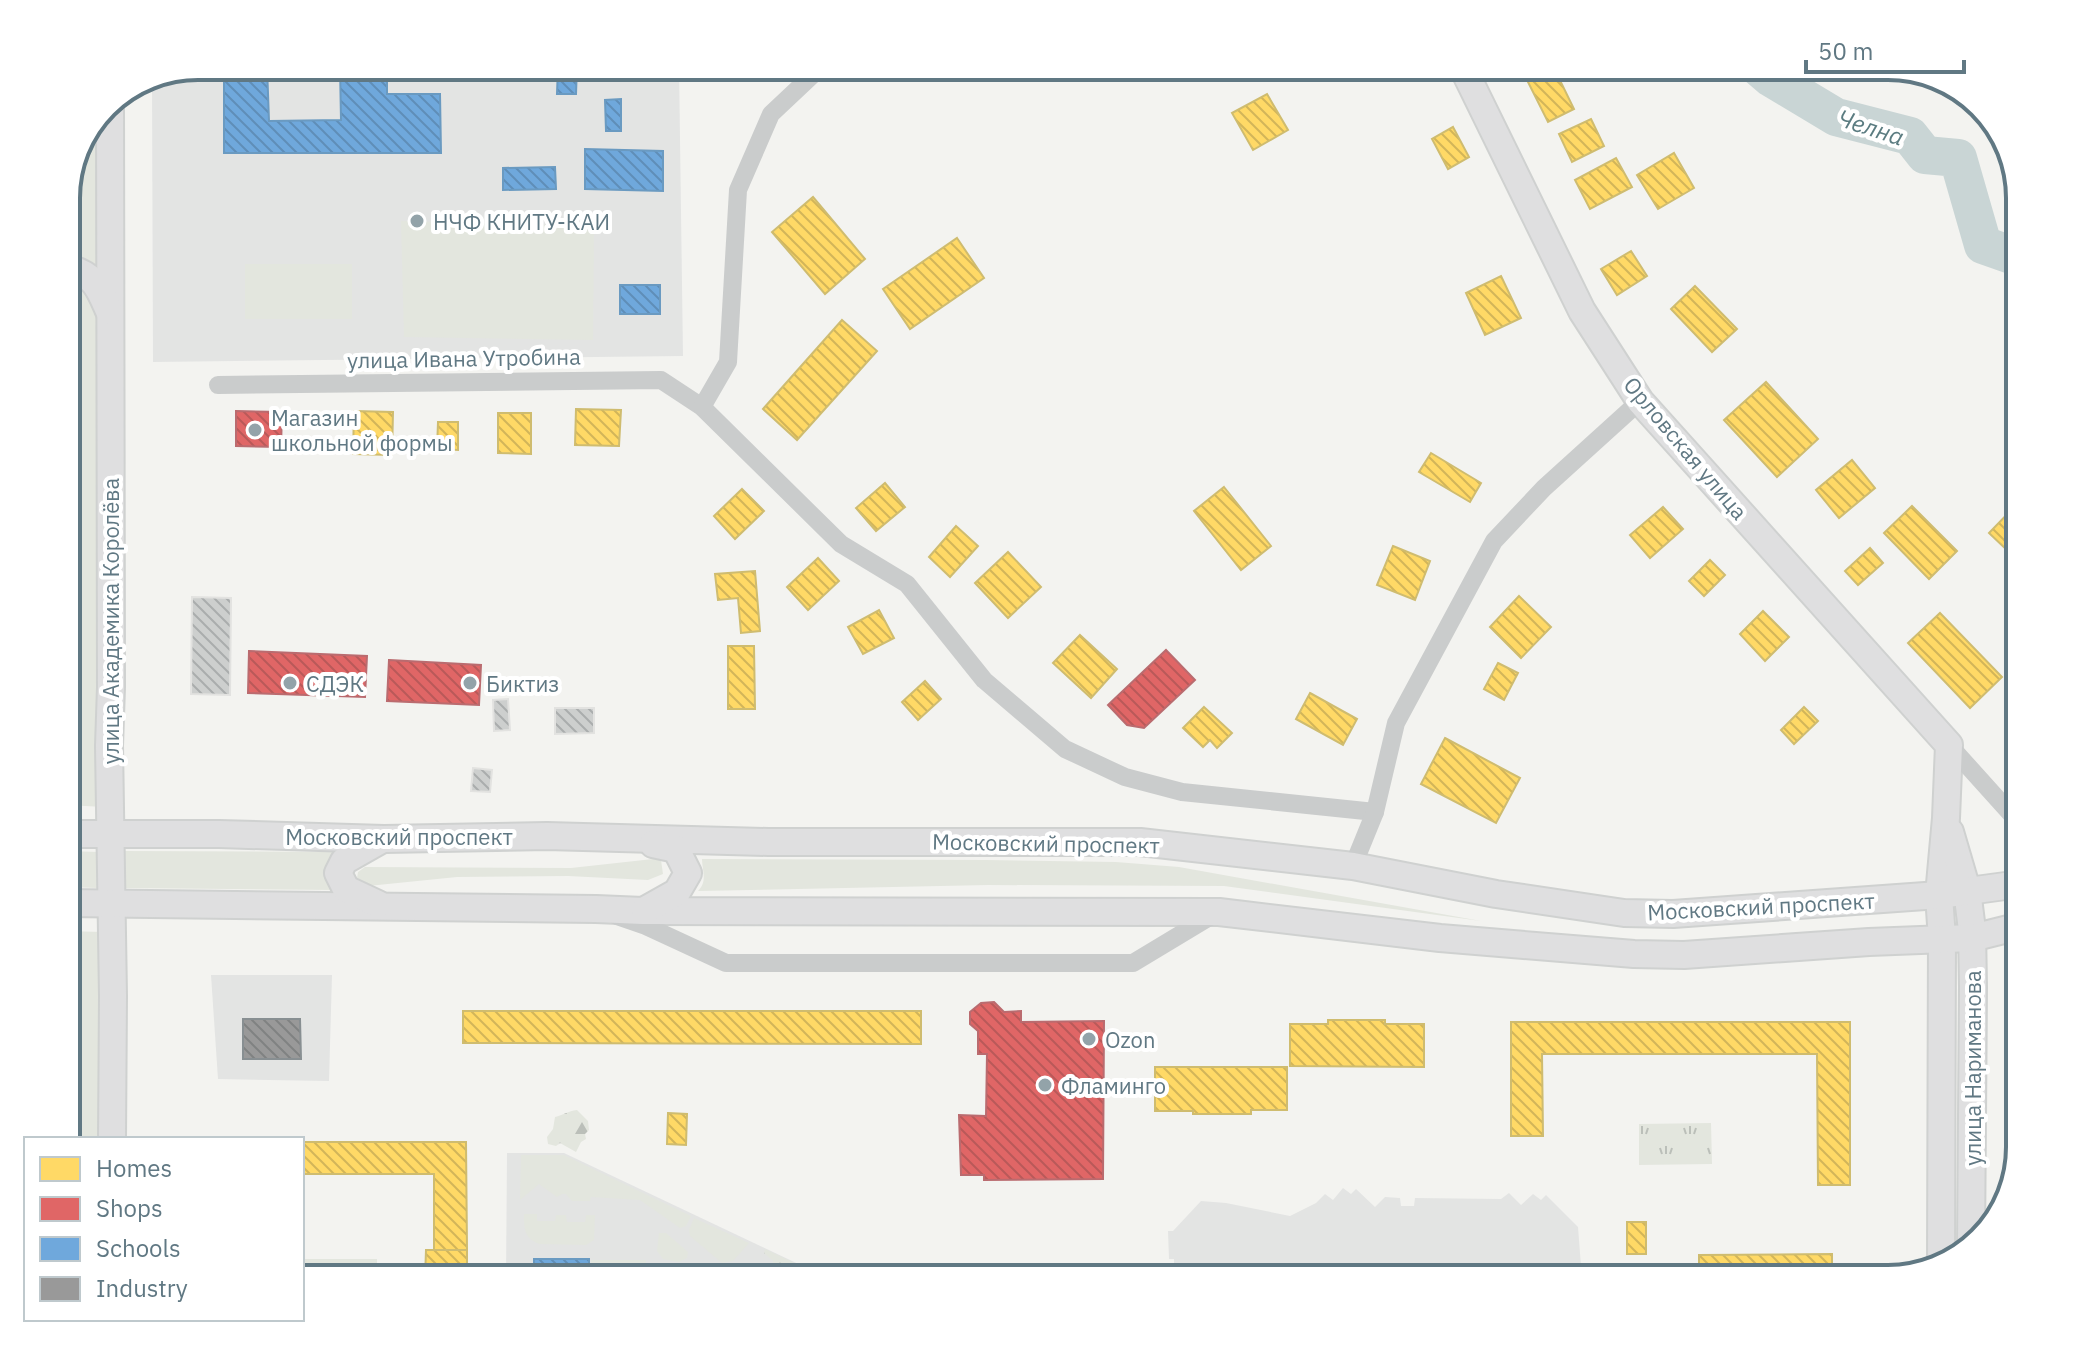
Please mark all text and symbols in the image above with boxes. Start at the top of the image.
scale bar [1806,24,1964,74]
text: 50 m [1818,35,1873,67]
water label: Челна [1834,101,1908,153]
place label: НЧФ КНИТУ-КАИ [433,207,610,236]
marker: НЧФ КНИТУ-КАИ [408,212,426,230]
street label: улица Ивана Утробина [347,341,581,375]
street label: Орловская улица [1618,371,1754,526]
place label: Магазин школьной формы [271,403,453,457]
marker: Магазин школьной формы [246,421,264,439]
street label: улица Академика Королёва [96,478,125,764]
place label: СДЭК [306,669,364,698]
place label: Биктиз [486,669,559,698]
marker: СДЭК [281,674,299,692]
marker: Биктиз [461,674,479,692]
street label: Московский проспект [285,822,513,851]
street label: Московский проспект [932,827,1160,859]
street label: Московский проспект [1647,886,1875,926]
street label: улица Нариманова [1958,970,1987,1166]
place label: Ozon [1105,1025,1155,1054]
marker: Ozon [1080,1030,1098,1048]
place label: Фламинго [1061,1071,1166,1100]
marker: Фламинго [1036,1076,1054,1094]
legend [24,1137,304,1321]
text: Homes [96,1152,172,1184]
text: Shops [96,1192,163,1224]
text: Schools [96,1232,181,1264]
text: Industry [96,1272,188,1304]

